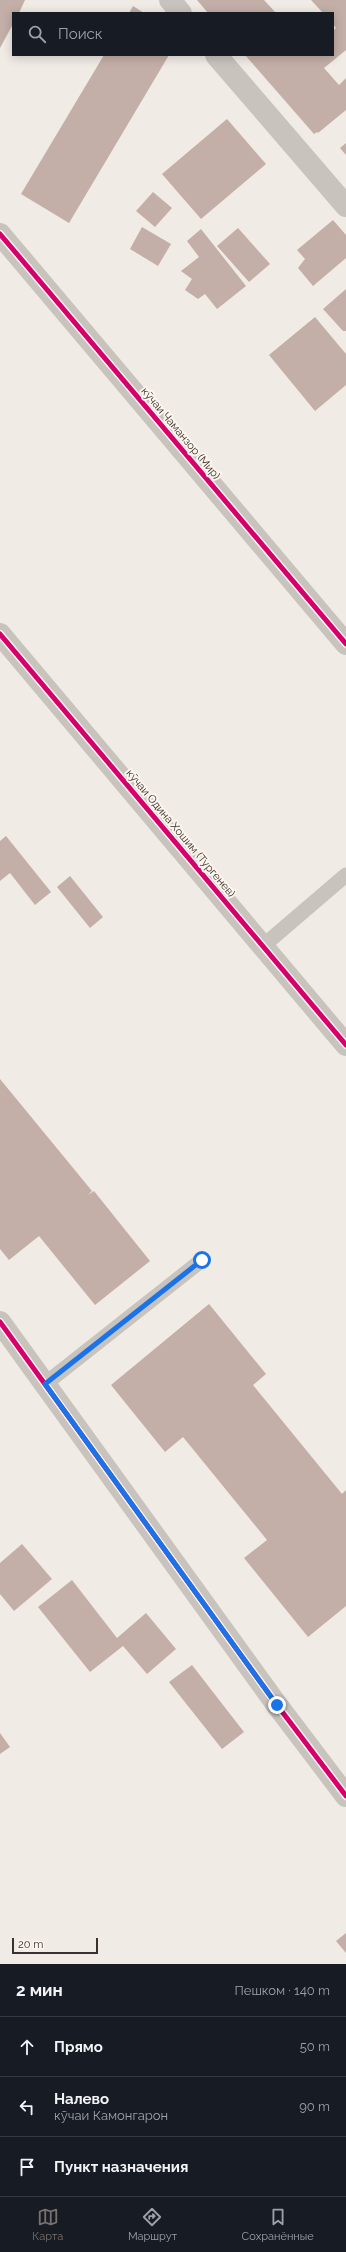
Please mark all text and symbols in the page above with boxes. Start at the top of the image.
search box [12,12,334,56]
icon: search [26,23,48,45]
text: Поиск [58,25,103,43]
street label: кӯчаи Чаманзор (Мир) [138,385,223,482]
street label: кӯчаи Одина Хошим (Тургенев) [123,767,238,900]
route start [193,1251,211,1269]
route end [268,1696,286,1714]
scale bar [12,1936,98,1955]
text: 20 m [18,1938,43,1951]
text: 2 мин [16,1980,63,2000]
text: Пешком · 140 m [234,1983,330,1998]
icon: ahead [16,2036,38,2058]
text: Прямо [54,2038,103,2056]
text: 50 m [300,2039,330,2054]
text: Налево [54,2090,109,2108]
icon: left [16,2096,38,2118]
text: 90 m [299,2099,330,2114]
text: кӯчаи Камонгарон [54,2108,168,2123]
icon: arrive [16,2156,38,2178]
text: Пункт назначения [54,2158,188,2176]
tab: Карта [32,2206,63,2243]
tab: Маршрут [128,2206,177,2243]
tab: Сохранённые [242,2206,314,2243]

